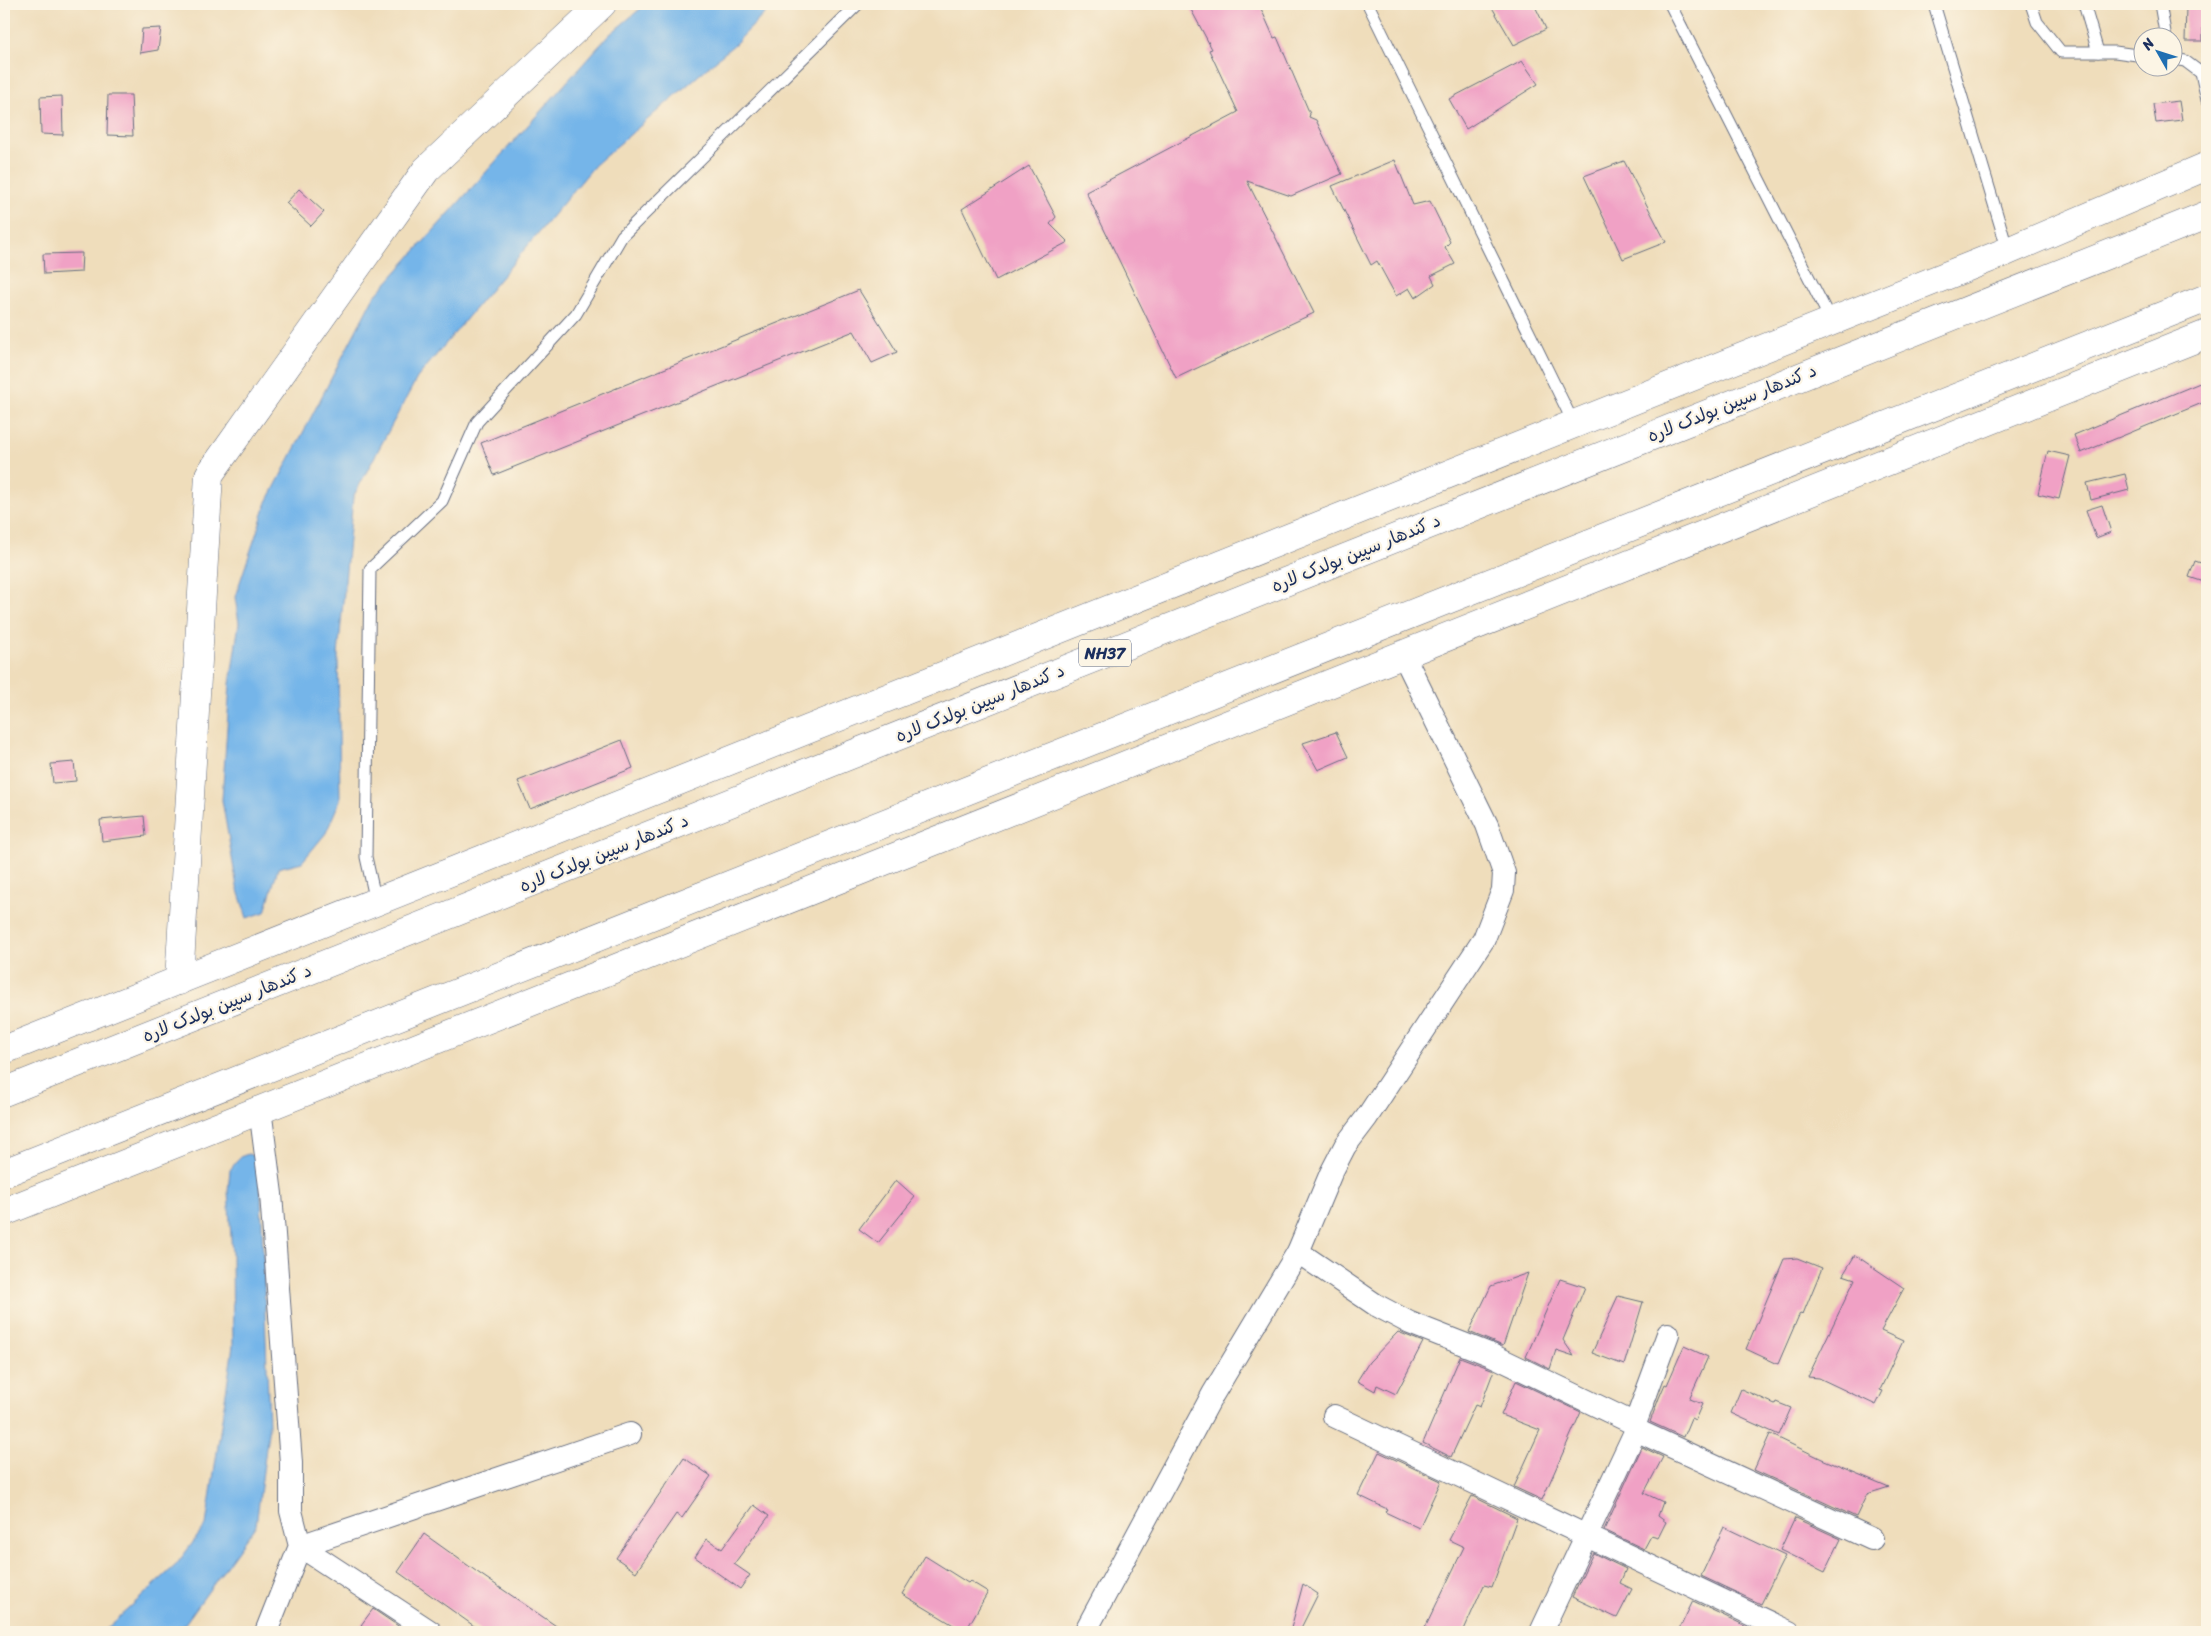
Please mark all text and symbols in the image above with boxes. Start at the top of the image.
north arrow [2134,28,2184,78]
text: N [2135,32,2161,57]
street label: د کندهار سپین بولدک لاره [1642,354,1822,452]
street label: د کندهار سپین بولدک لاره [1266,504,1446,602]
road number: NH37 [1079,640,1131,666]
street label: د کندهار سپین بولدک لاره [890,654,1070,752]
street label: د کندهار سپین بولدک لاره [514,804,694,902]
street label: د کندهار سپین بولدک لاره [137,954,317,1052]

